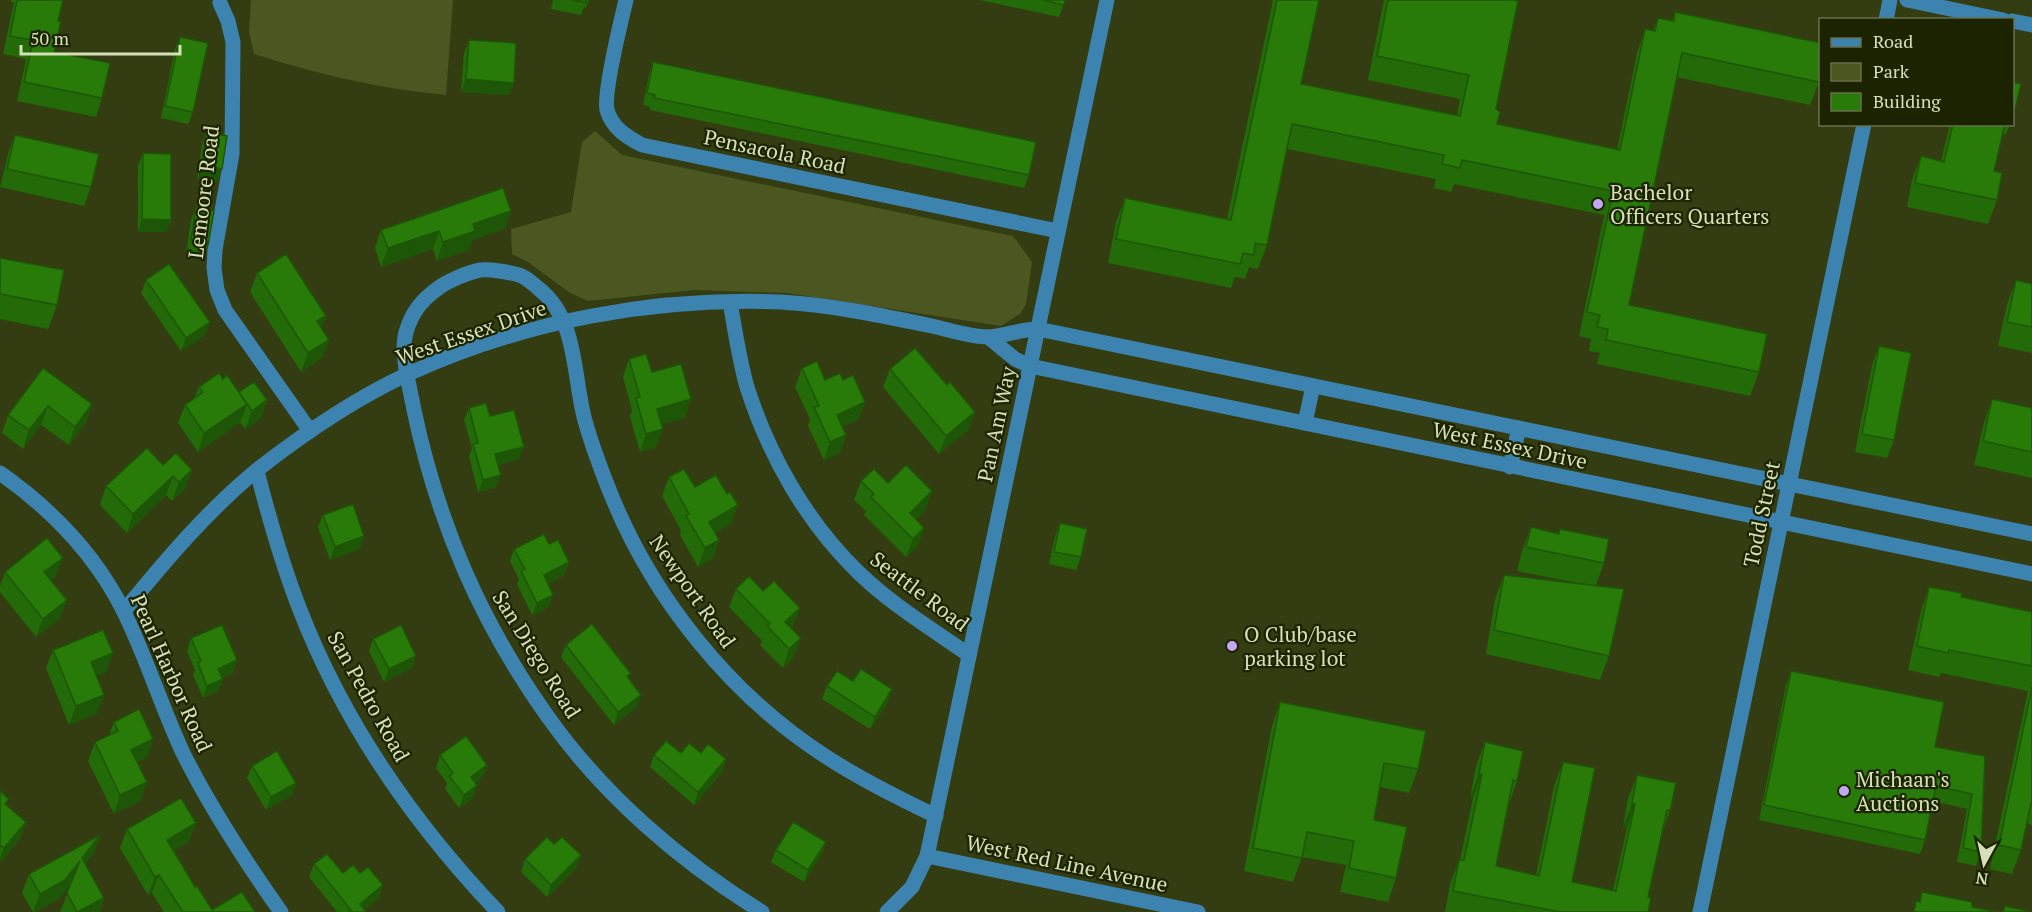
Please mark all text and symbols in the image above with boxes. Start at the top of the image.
scale bar [21,18,180,56]
legend [1819,18,2014,126]
text: 50 m [30,26,70,50]
text: Road [1873,29,1913,53]
text: Park [1873,59,1910,83]
text: Building [1873,89,1941,113]
street label: Pensacola Road [701,122,849,180]
street label: Lemoore Road [181,123,225,260]
place label: Bachelor Officers Quarters [1610,178,1769,230]
marker: Bachelor Officers Quarters [1591,197,1605,211]
street label: West Essex Drive [392,293,550,371]
street label: Pan Am Way [970,363,1022,484]
street label: West Essex Drive [1430,415,1590,475]
street label: Todd Street [1736,458,1786,570]
street label: Newport Road [644,529,743,654]
street label: Seattle Road [865,545,975,638]
street label: San Diego Road [486,585,588,724]
street label: Pearl Harbor Road [125,590,219,756]
place label: O Club/base parking lot [1244,620,1357,672]
street label: San Pedro Road [322,626,417,767]
marker: O Club/base parking lot [1225,639,1239,653]
place label: Michaan's Auctions [1856,765,1949,817]
marker: Michaan's Auctions [1837,784,1851,798]
street label: West Red Line Avenue [964,828,1170,898]
north arrow [1954,834,2014,894]
text: N [1974,867,1989,891]

